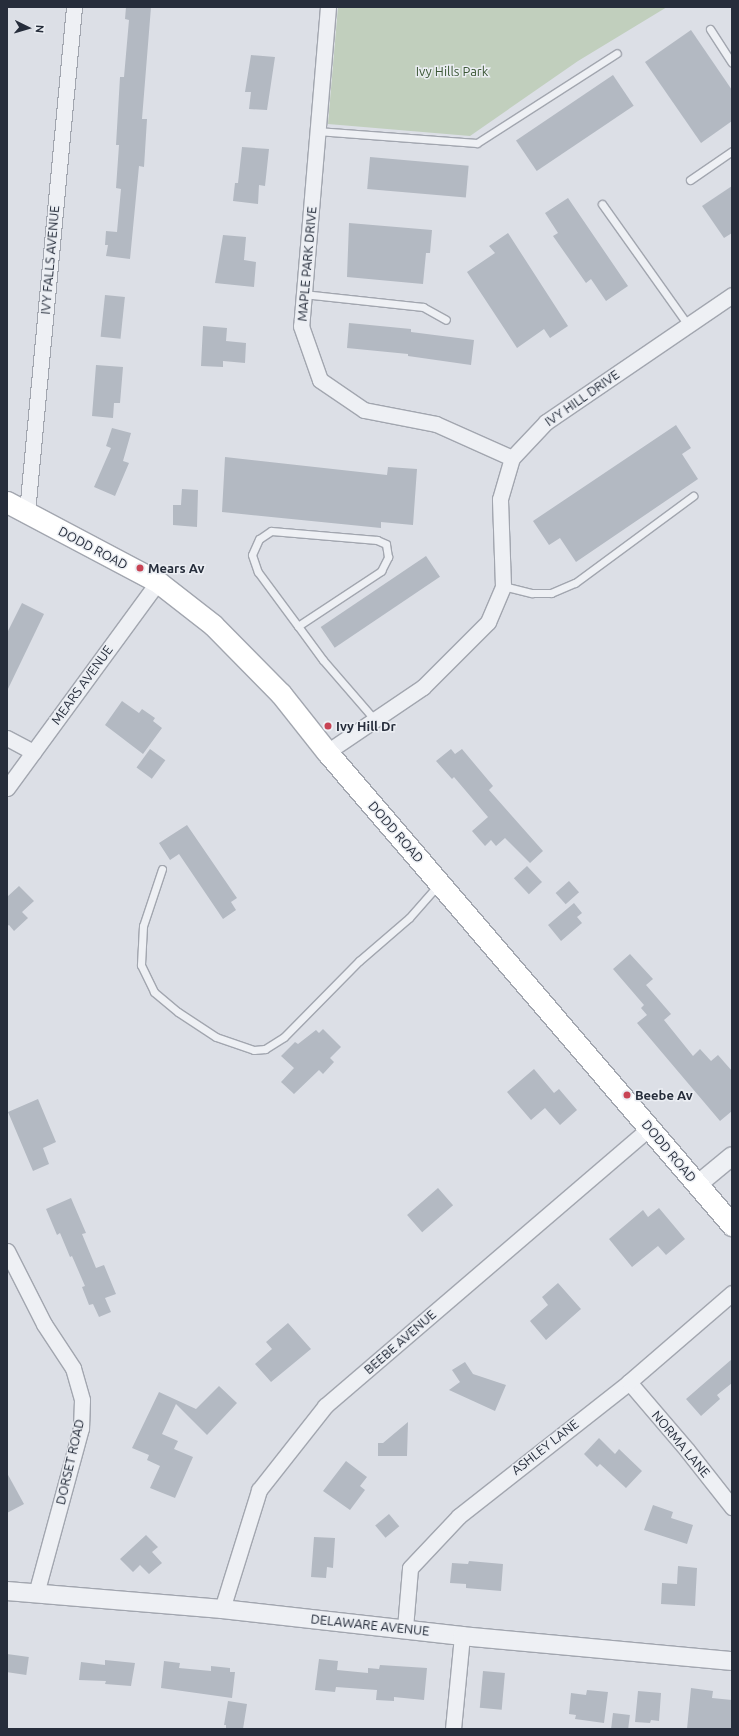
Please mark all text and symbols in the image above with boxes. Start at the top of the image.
north arrow [8,8,48,48]
text: N [34,24,46,34]
park label: Ivy Hills Park [416,63,488,79]
street label: IVY FALLS AVENUE [37,205,63,315]
street label: MAPLE PARK DRIVE [294,206,320,322]
street label: IVY HILL DRIVE [542,367,622,429]
street label: DODD ROAD [56,523,130,573]
place label: Mears Av [148,560,204,576]
marker: Mears Av [135,563,145,573]
street label: MEARS AVENUE [48,642,116,728]
place label: Ivy Hill Dr [336,718,396,734]
marker: Ivy Hill Dr [323,721,333,731]
street label: DODD ROAD [365,798,427,866]
place label: Beebe Av [635,1087,693,1103]
marker: Beebe Av [622,1090,632,1100]
street label: DODD ROAD [639,1117,699,1185]
street label: BEEBE AVENUE [361,1307,439,1377]
street label: NORMA LANE [649,1407,713,1481]
street label: ASHLEY LANE [508,1416,582,1478]
street label: DORSET ROAD [53,1418,87,1506]
street label: DELAWARE AVENUE [310,1611,430,1639]

